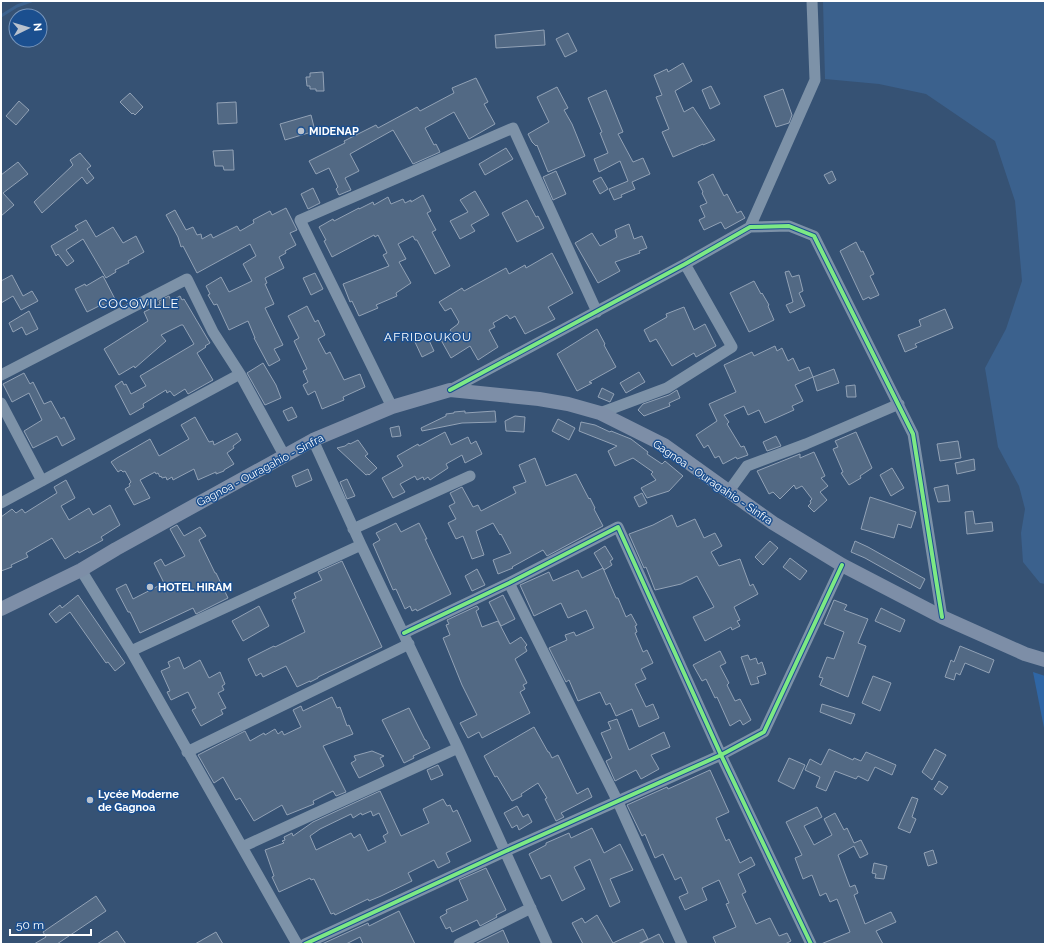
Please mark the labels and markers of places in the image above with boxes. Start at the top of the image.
place label: MIDENAP [309,125,359,138]
marker: MIDENAP [296,126,306,136]
place label: HOTEL HIRAM [158,581,232,594]
marker: HOTEL HIRAM [145,582,155,592]
place label: Lycée Moderne de Gagnoa [98,788,179,814]
marker: Lycée Moderne de Gagnoa [85,795,95,805]

